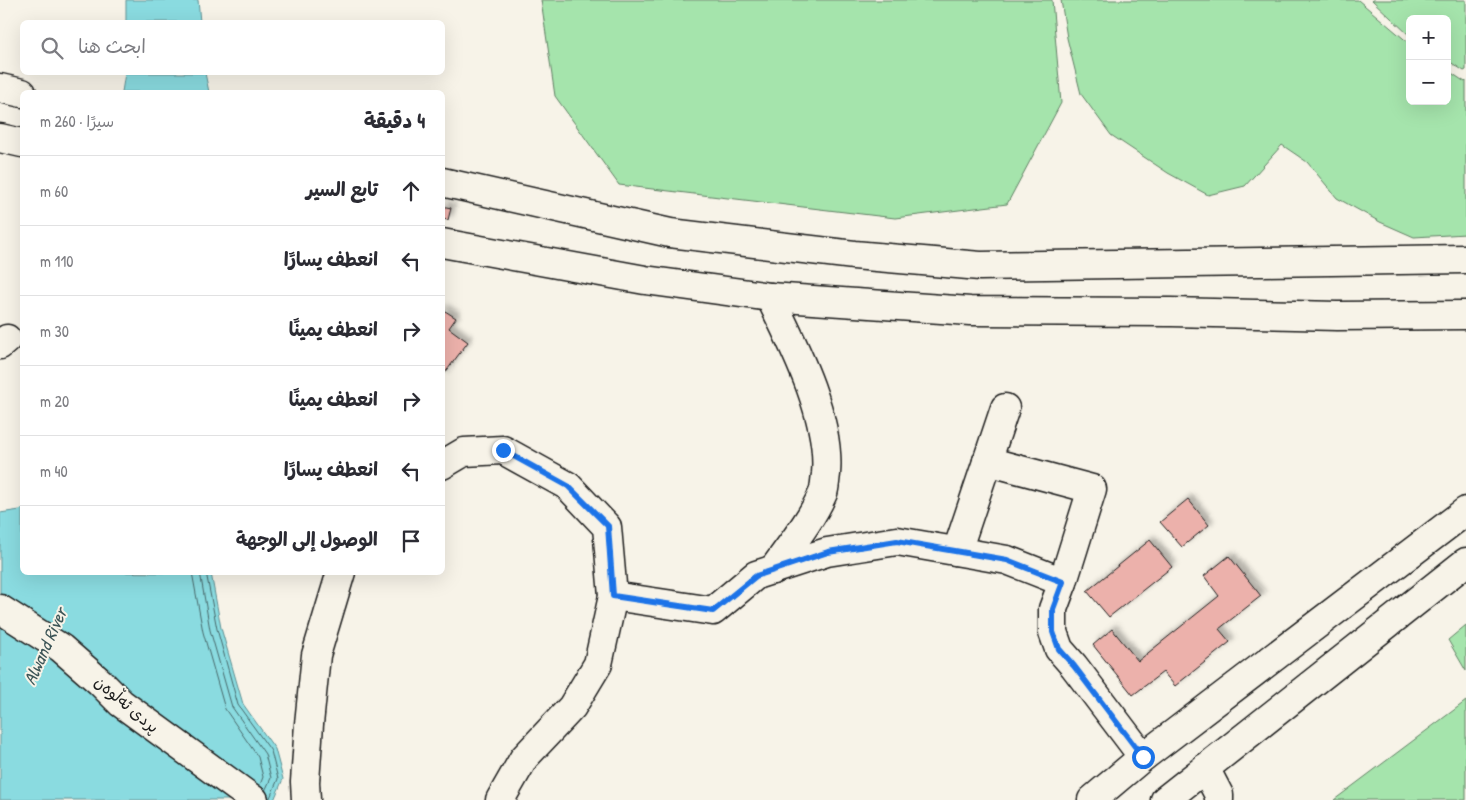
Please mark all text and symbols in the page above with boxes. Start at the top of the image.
map controls [1406,15,1451,105]
button: + [1406,15,1451,60]
search box [20,20,445,75]
text: ابحث هنا [78,33,146,59]
icon: search [38,34,66,62]
button: − [1406,60,1451,105]
text: 4 دقيقة [364,106,425,135]
text: سيرًا · 260 m [40,110,114,132]
text: تابع السير [306,176,378,202]
icon: ahead [397,177,425,205]
text: 60 m [40,180,68,202]
text: انعطف يسارًا [284,246,378,272]
icon: left [397,247,425,275]
text: 110 m [40,250,73,272]
text: انعطف يمينًا [289,316,378,342]
icon: right [397,317,425,345]
text: 30 m [40,320,69,342]
text: انعطف يمينًا [289,386,378,412]
icon: right [397,387,425,415]
text: 20 m [40,390,69,412]
route end [492,439,515,462]
text: انعطف يسارًا [284,456,378,482]
icon: left [397,457,425,485]
text: 40 m [40,460,68,482]
text: الوصول إلى الوجهة [236,526,378,552]
icon: arrive [397,527,425,555]
water label: Alwand River [17,602,74,688]
street label: پردی ئەڵوەن [90,670,164,738]
route start [1132,746,1155,769]

